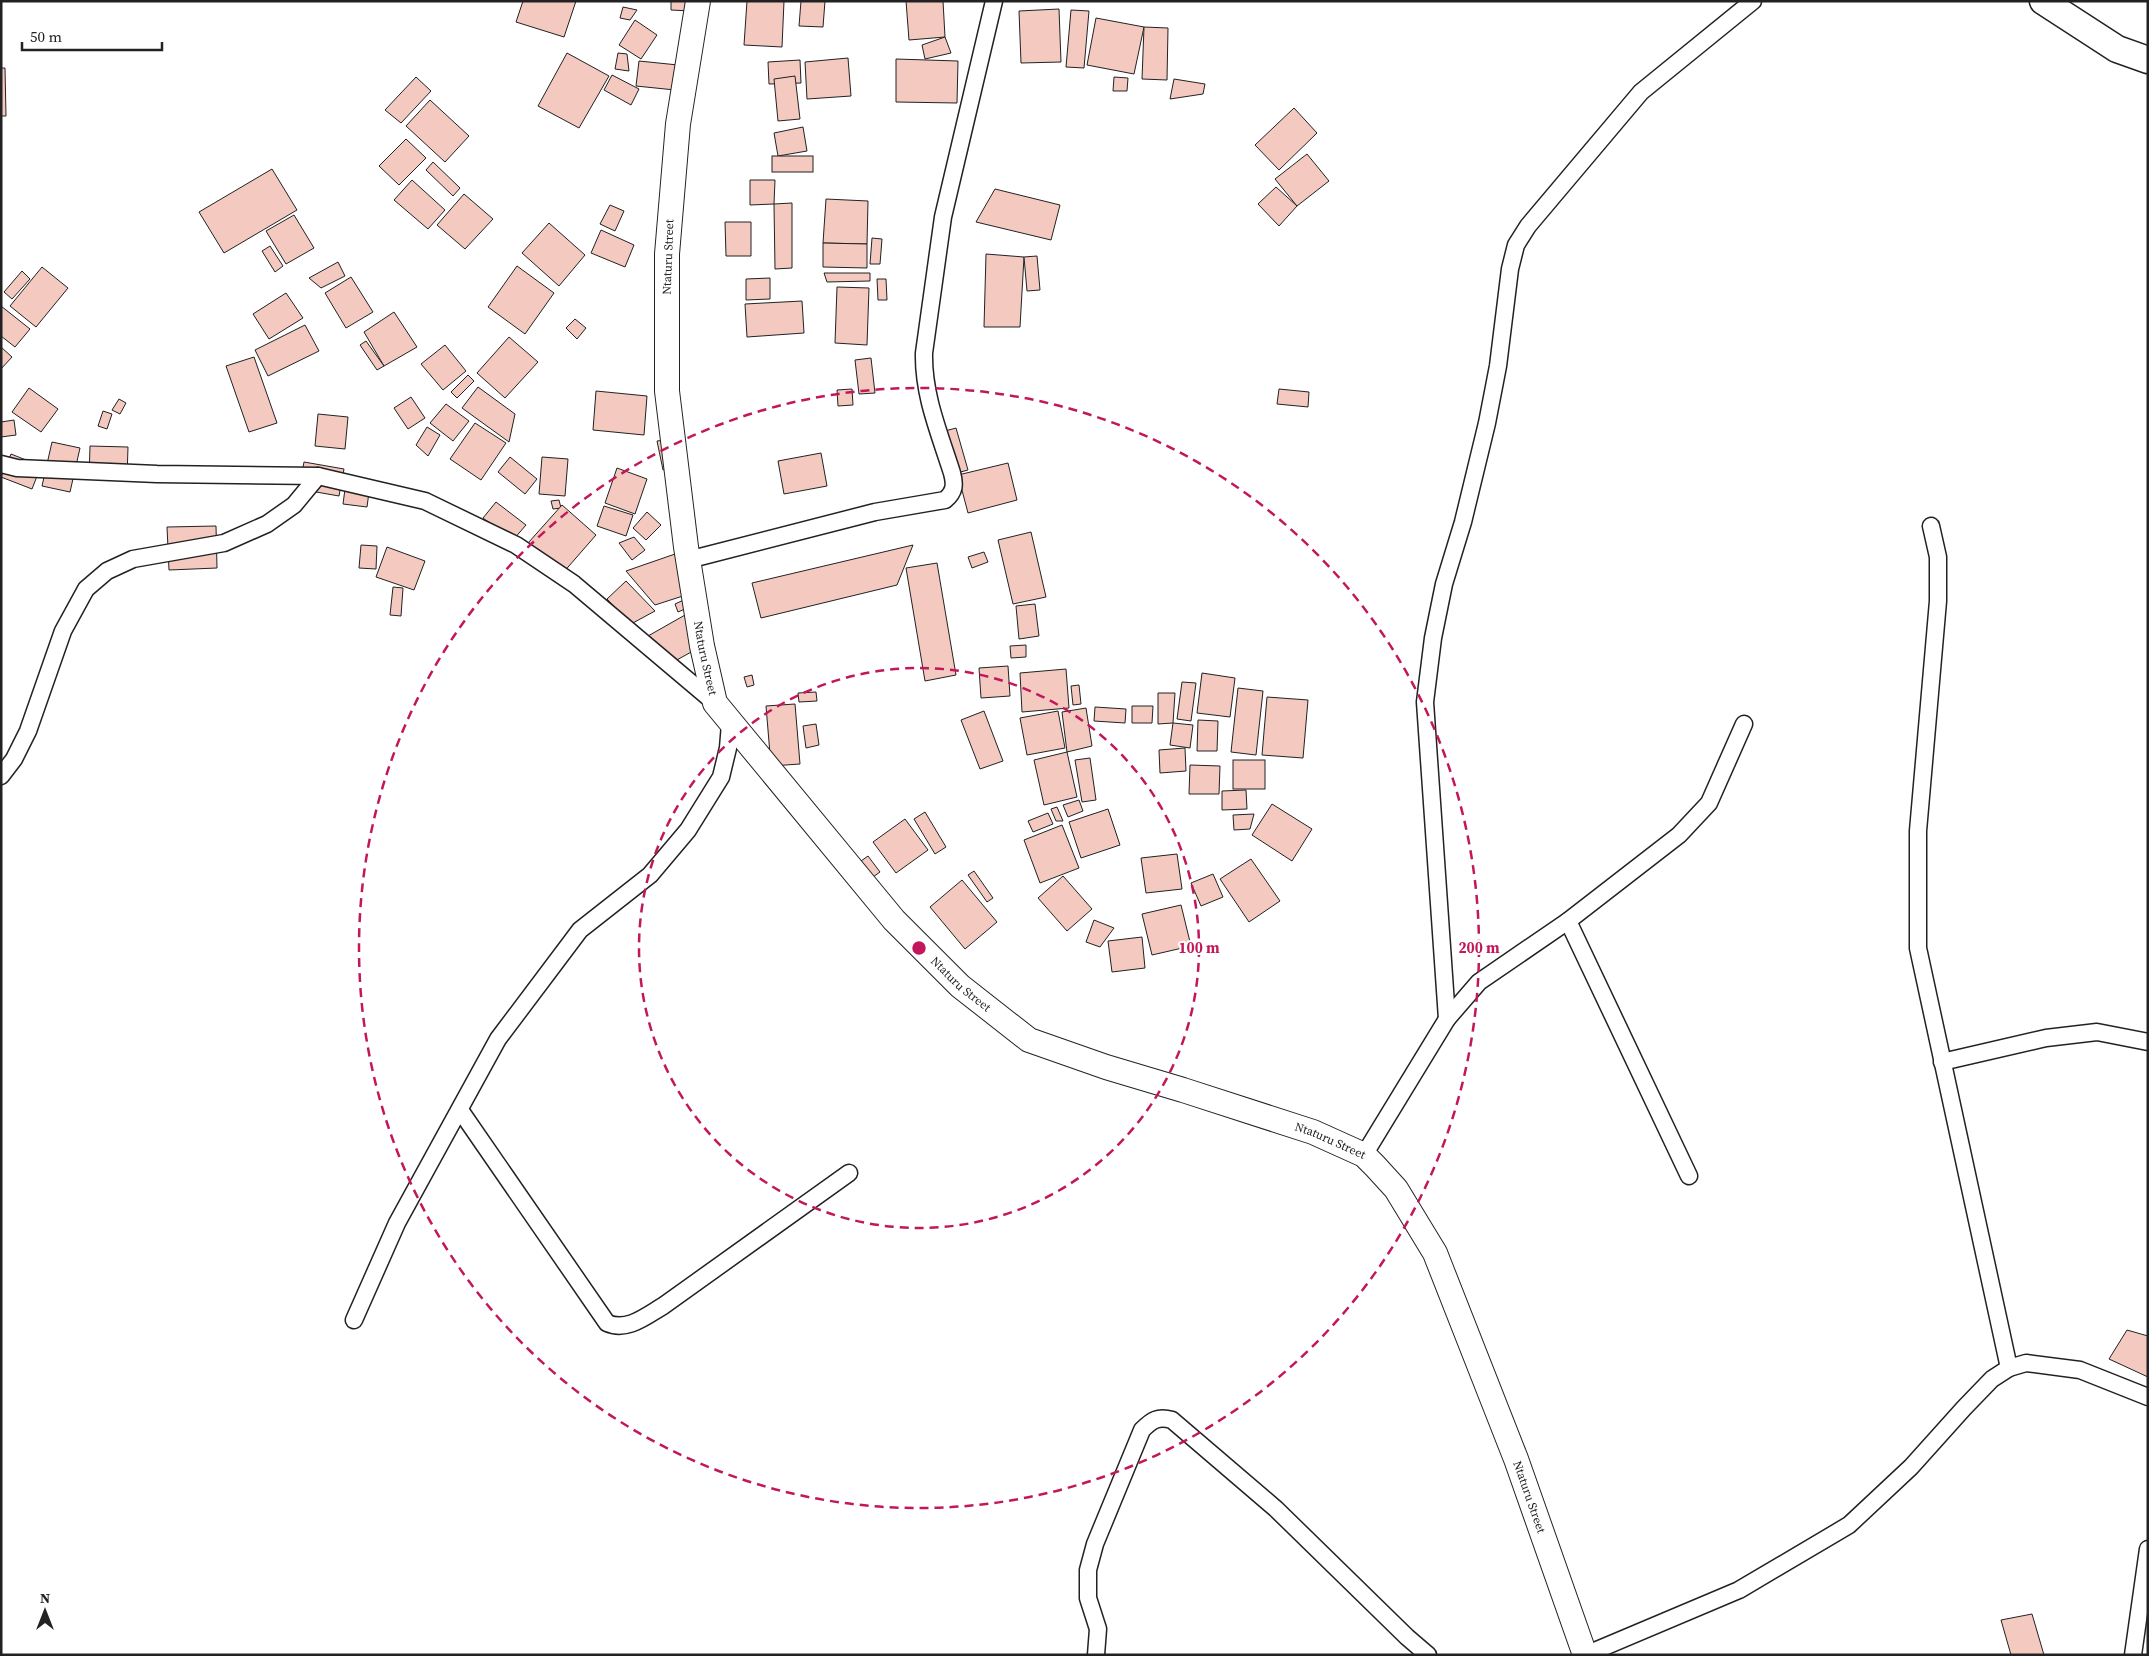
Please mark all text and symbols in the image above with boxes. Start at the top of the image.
scale bar [22,20,162,52]
text: 50 m [30,26,62,47]
street label: Ntaturu Street [659,219,677,295]
street label: Ntaturu Street [690,620,721,697]
text: 100 m [1178,937,1220,958]
text: 200 m [1458,937,1500,958]
centre of rings [910,939,928,957]
street label: Ntaturu Street [927,953,994,1015]
street label: Ntaturu Street [1293,1119,1368,1163]
street label: Ntaturu Street [1509,1459,1549,1535]
north arrow [20,1586,70,1636]
text: N [40,1588,50,1608]

